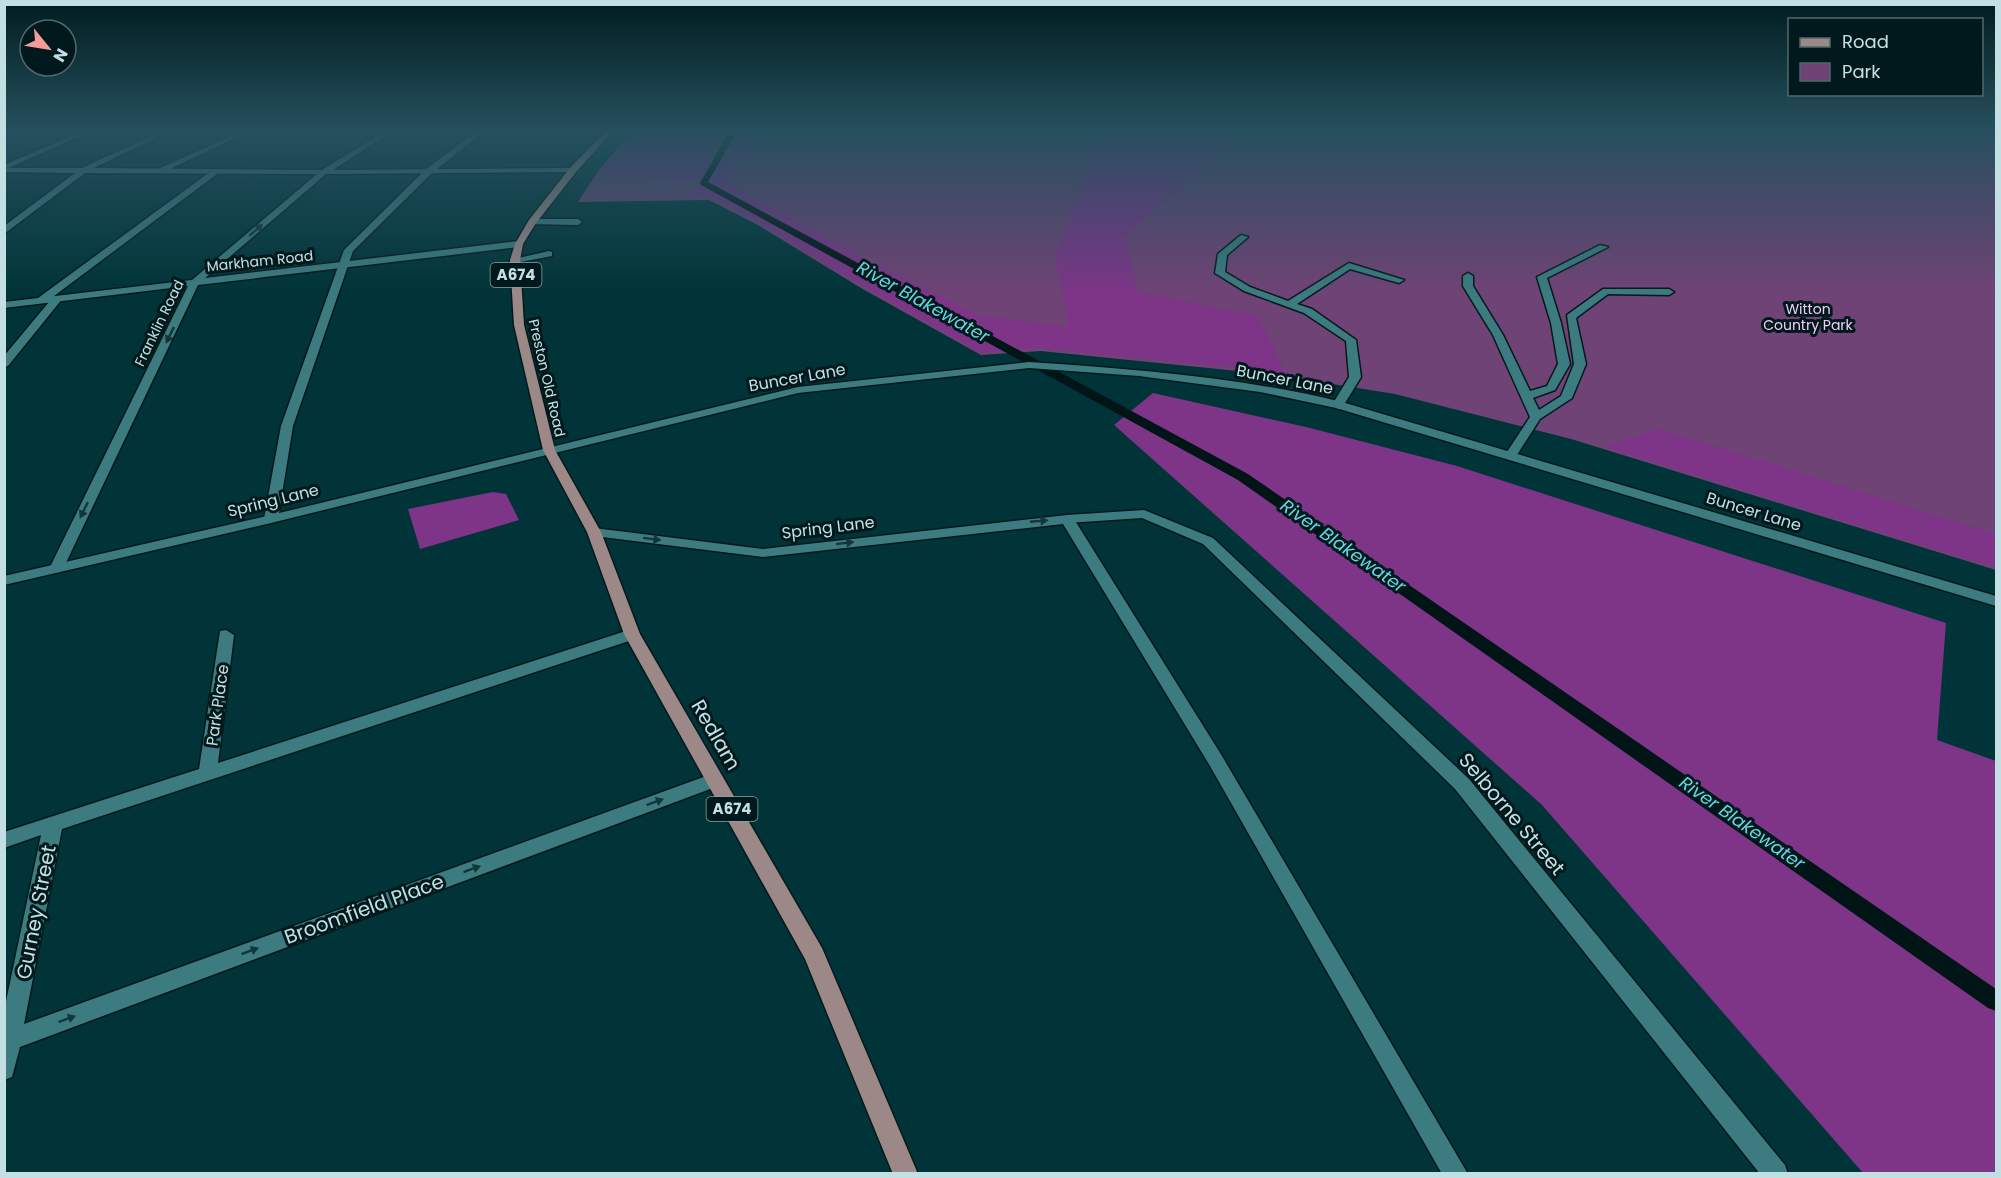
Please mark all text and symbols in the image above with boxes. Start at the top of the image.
north arrow [18,18,78,78]
legend [1788,18,1983,96]
text: Road [1842,29,1889,54]
text: N [48,44,74,66]
text: Park [1842,59,1881,84]
one-way arrow [248,224,263,237]
street label: Markham Road [206,245,314,277]
water label: River Blakewater [852,255,995,349]
road number: A674 [490,263,542,287]
street label: Franklin Road [129,276,189,370]
park label: Witton Country Park [1763,299,1854,335]
street label: Preston Old Road [524,317,570,439]
one-way arrow [165,326,174,343]
street label: Buncer Lane [747,358,847,397]
street label: Buncer Lane [1235,359,1335,400]
street label: Spring Lane [225,478,321,523]
street label: Buncer Lane [1704,486,1804,537]
water label: River Blakewater [1275,493,1412,599]
one-way arrow [80,501,89,518]
street label: Spring Lane [780,510,876,545]
one-way arrow [1030,516,1049,526]
one-way arrow [642,535,661,544]
one-way arrow [836,539,855,548]
street label: Park Place [200,663,235,747]
street label: Redlam [685,695,747,775]
street label: Selborne Street [1452,747,1572,881]
water label: River Blakewater [1674,770,1811,876]
one-way arrow [647,796,665,806]
road number: A674 [706,797,758,821]
street label: Gurney Street [9,842,63,982]
one-way arrow [464,864,482,874]
street label: Broomfield Place [280,867,448,951]
one-way arrow [241,946,259,956]
one-way arrow [58,1013,76,1023]

